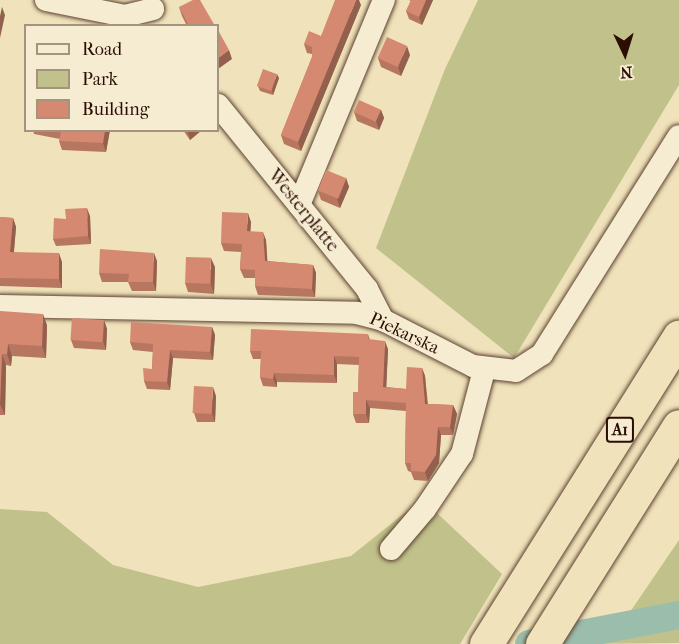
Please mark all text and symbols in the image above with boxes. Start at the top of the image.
legend [24,24,219,132]
north arrow [595,24,655,84]
text: Road [82,39,122,60]
text: N [620,63,633,82]
text: Park [82,69,118,90]
text: Building [82,99,149,120]
street label: Westerplatte [263,165,343,257]
street label: Piekarska [366,309,442,359]
road number: A1 [605,417,635,443]

